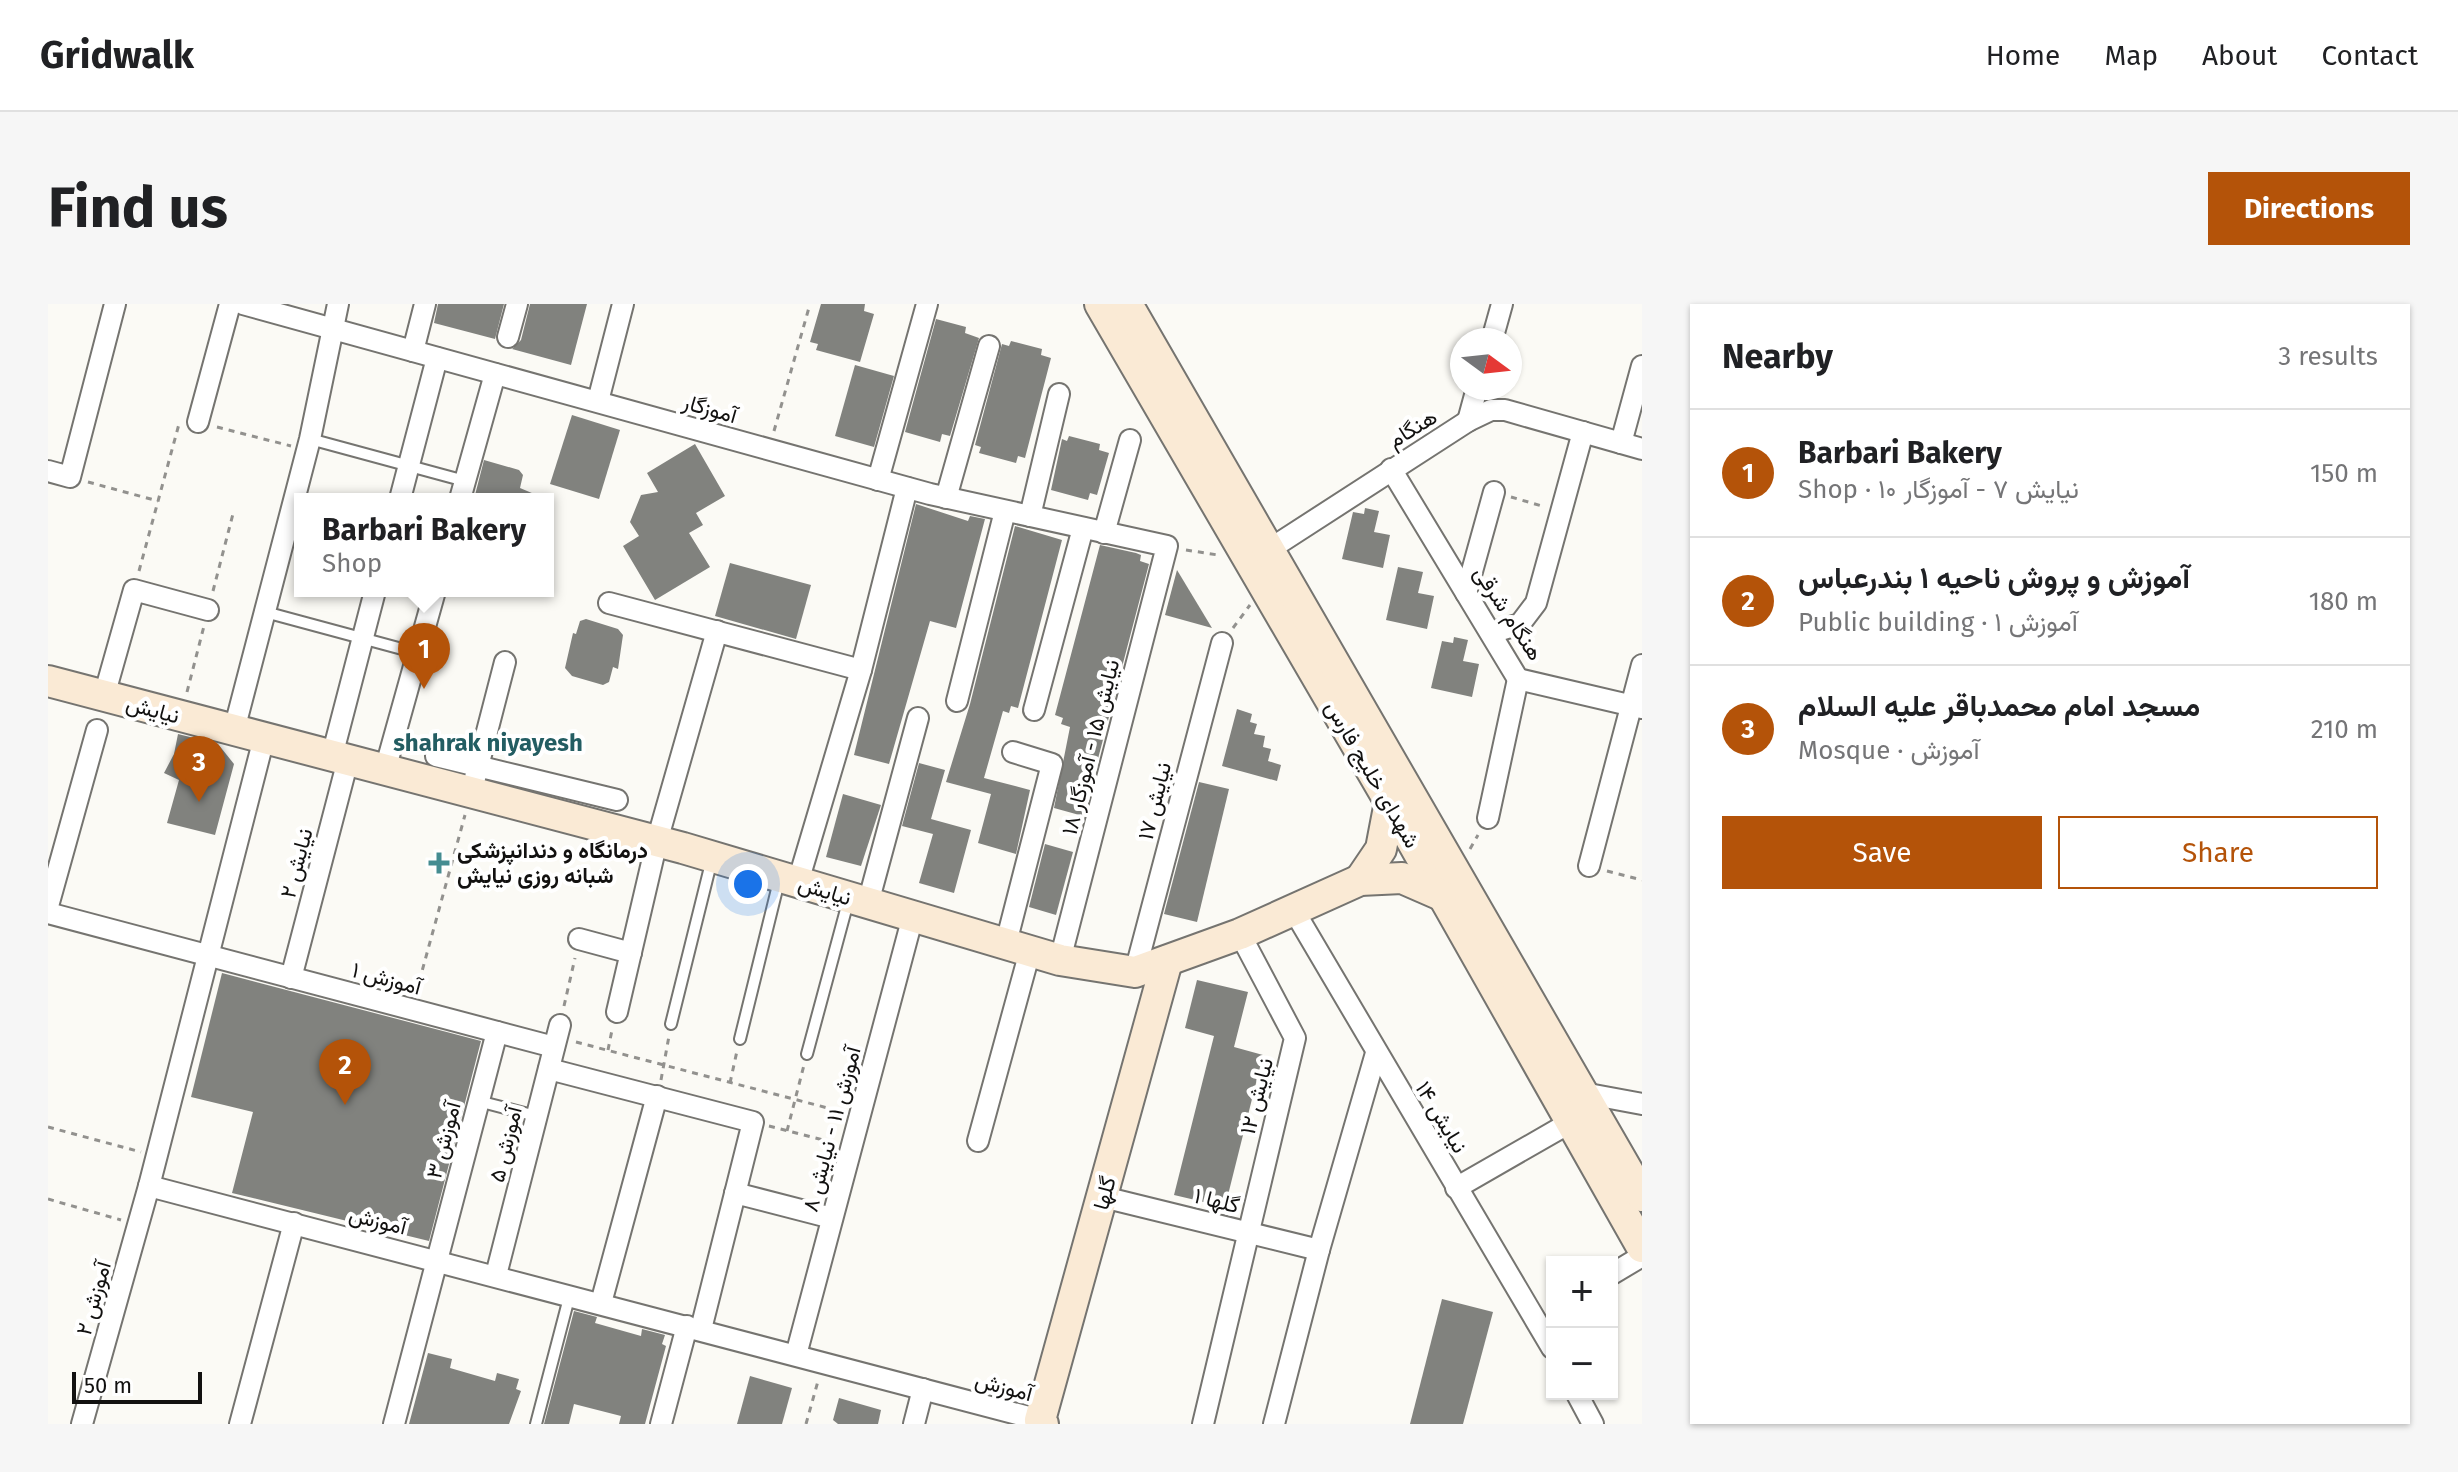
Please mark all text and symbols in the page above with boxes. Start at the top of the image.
text: Gridwalk [40,32,194,78]
text: Home [1986,39,2060,72]
text: Map [2104,39,2158,72]
text: About [2202,39,2277,72]
text: Contact [2321,39,2418,72]
button: Directions [2208,172,2410,245]
text: Find us [48,175,228,242]
north arrow [1450,328,1522,400]
text: Nearby [1722,336,1833,377]
text: 3 results [2278,341,2378,372]
street label: آموزگار [679,388,742,430]
street label: هنگام [1383,403,1442,455]
text: Barbari Bakery [1798,435,2002,471]
text: 1 [1742,458,1754,489]
text: 150 m [2310,458,2378,489]
text: Shop · نیایش ۷ - آموزگار ۱۰ [1798,474,2079,505]
popup [294,493,554,597]
text: Barbari Bakery [322,512,526,548]
text: Shop [322,548,382,579]
text: آموزش و پروش ناحیه ۱ بندرعباس [1798,560,2190,596]
street label: هنگام شرقی [1467,561,1549,666]
text: 2 [1741,586,1755,617]
text: 180 m [2309,586,2378,617]
text: Public building · آموزش ۱ [1798,607,2078,638]
pin: 1 [398,623,450,689]
street label: نیایش ۱۵ - آموزگار ۱۸ [1056,656,1125,838]
text: مسجد امام محمدباقر علیه السلام [1798,688,2200,724]
street label: نیایش [123,689,182,730]
street label: شهدای خلیج فارس [1319,696,1426,853]
text: 3 [1741,714,1755,745]
text: 210 m [2311,714,2378,745]
district label: shahrak niyayesh [393,729,583,757]
text: Mosque · آموزش [1798,735,1980,766]
pin: 3 [173,736,225,802]
street label: نیایش ۱۷ [1132,759,1177,843]
button: Save [1722,816,2042,889]
button: Share [2058,816,2378,889]
street label: نیایش ۲ [274,825,319,901]
place label: درمانگاه و دندانپزشکی شبانه روزی نیایش [457,837,648,889]
marker: درمانگاه و دندانپزشکی شبانه روزی نیایش [428,852,450,874]
your location [728,864,768,904]
street label: نیایش [795,870,855,911]
street label: آموزش ۱ [349,956,426,1001]
pin: 2 [319,1039,371,1105]
street label: آموزش ۱۱ - نیایش ۸ [796,1042,867,1215]
street label: نیایش ۱۲ [1234,1055,1279,1137]
street label: نیایش ۱۴ [1410,1077,1473,1158]
street label: آموزش ۳ [420,1097,467,1182]
street label: آموزش ۵ [483,1102,528,1185]
street label: گلها [1087,1173,1122,1213]
street label: گلها ۱ [1191,1182,1243,1219]
street label: آموزش [346,1200,411,1241]
street label: آموزش ۲ [70,1256,117,1338]
map controls [1546,1256,1618,1400]
button: + [1546,1256,1618,1328]
button: − [1546,1328,1618,1400]
street label: آموزش [972,1366,1037,1408]
scale bar [72,1368,202,1404]
text: 50 m [84,1372,132,1399]

